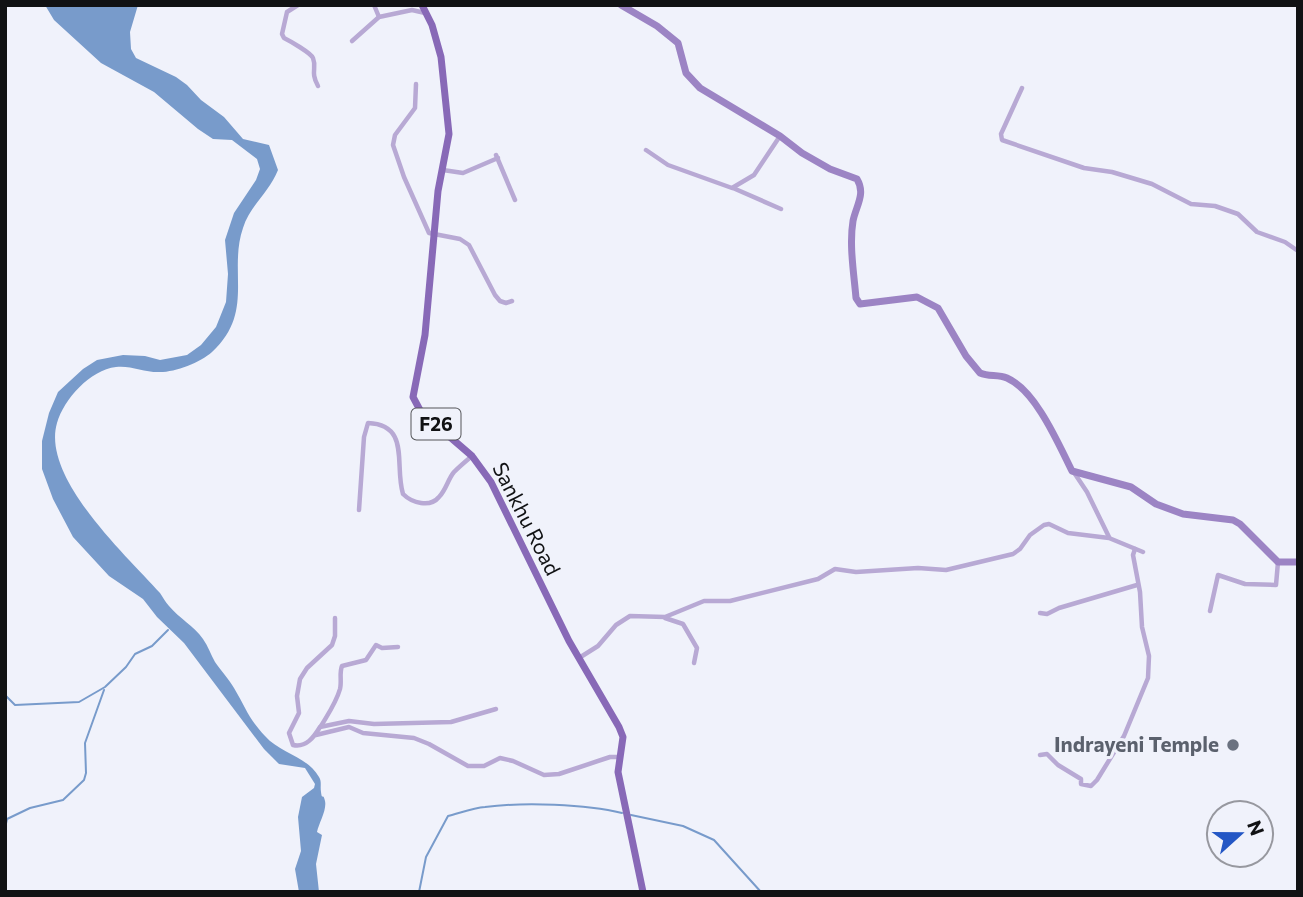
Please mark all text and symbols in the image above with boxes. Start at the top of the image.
road number: F26 [412,408,460,440]
street label: Sankhu Road [488,458,567,579]
place label: Indrayeni Temple [1054,731,1219,756]
marker: Indrayeni Temple [1225,737,1241,753]
north arrow [1205,799,1275,869]
text: N [1243,817,1270,839]

